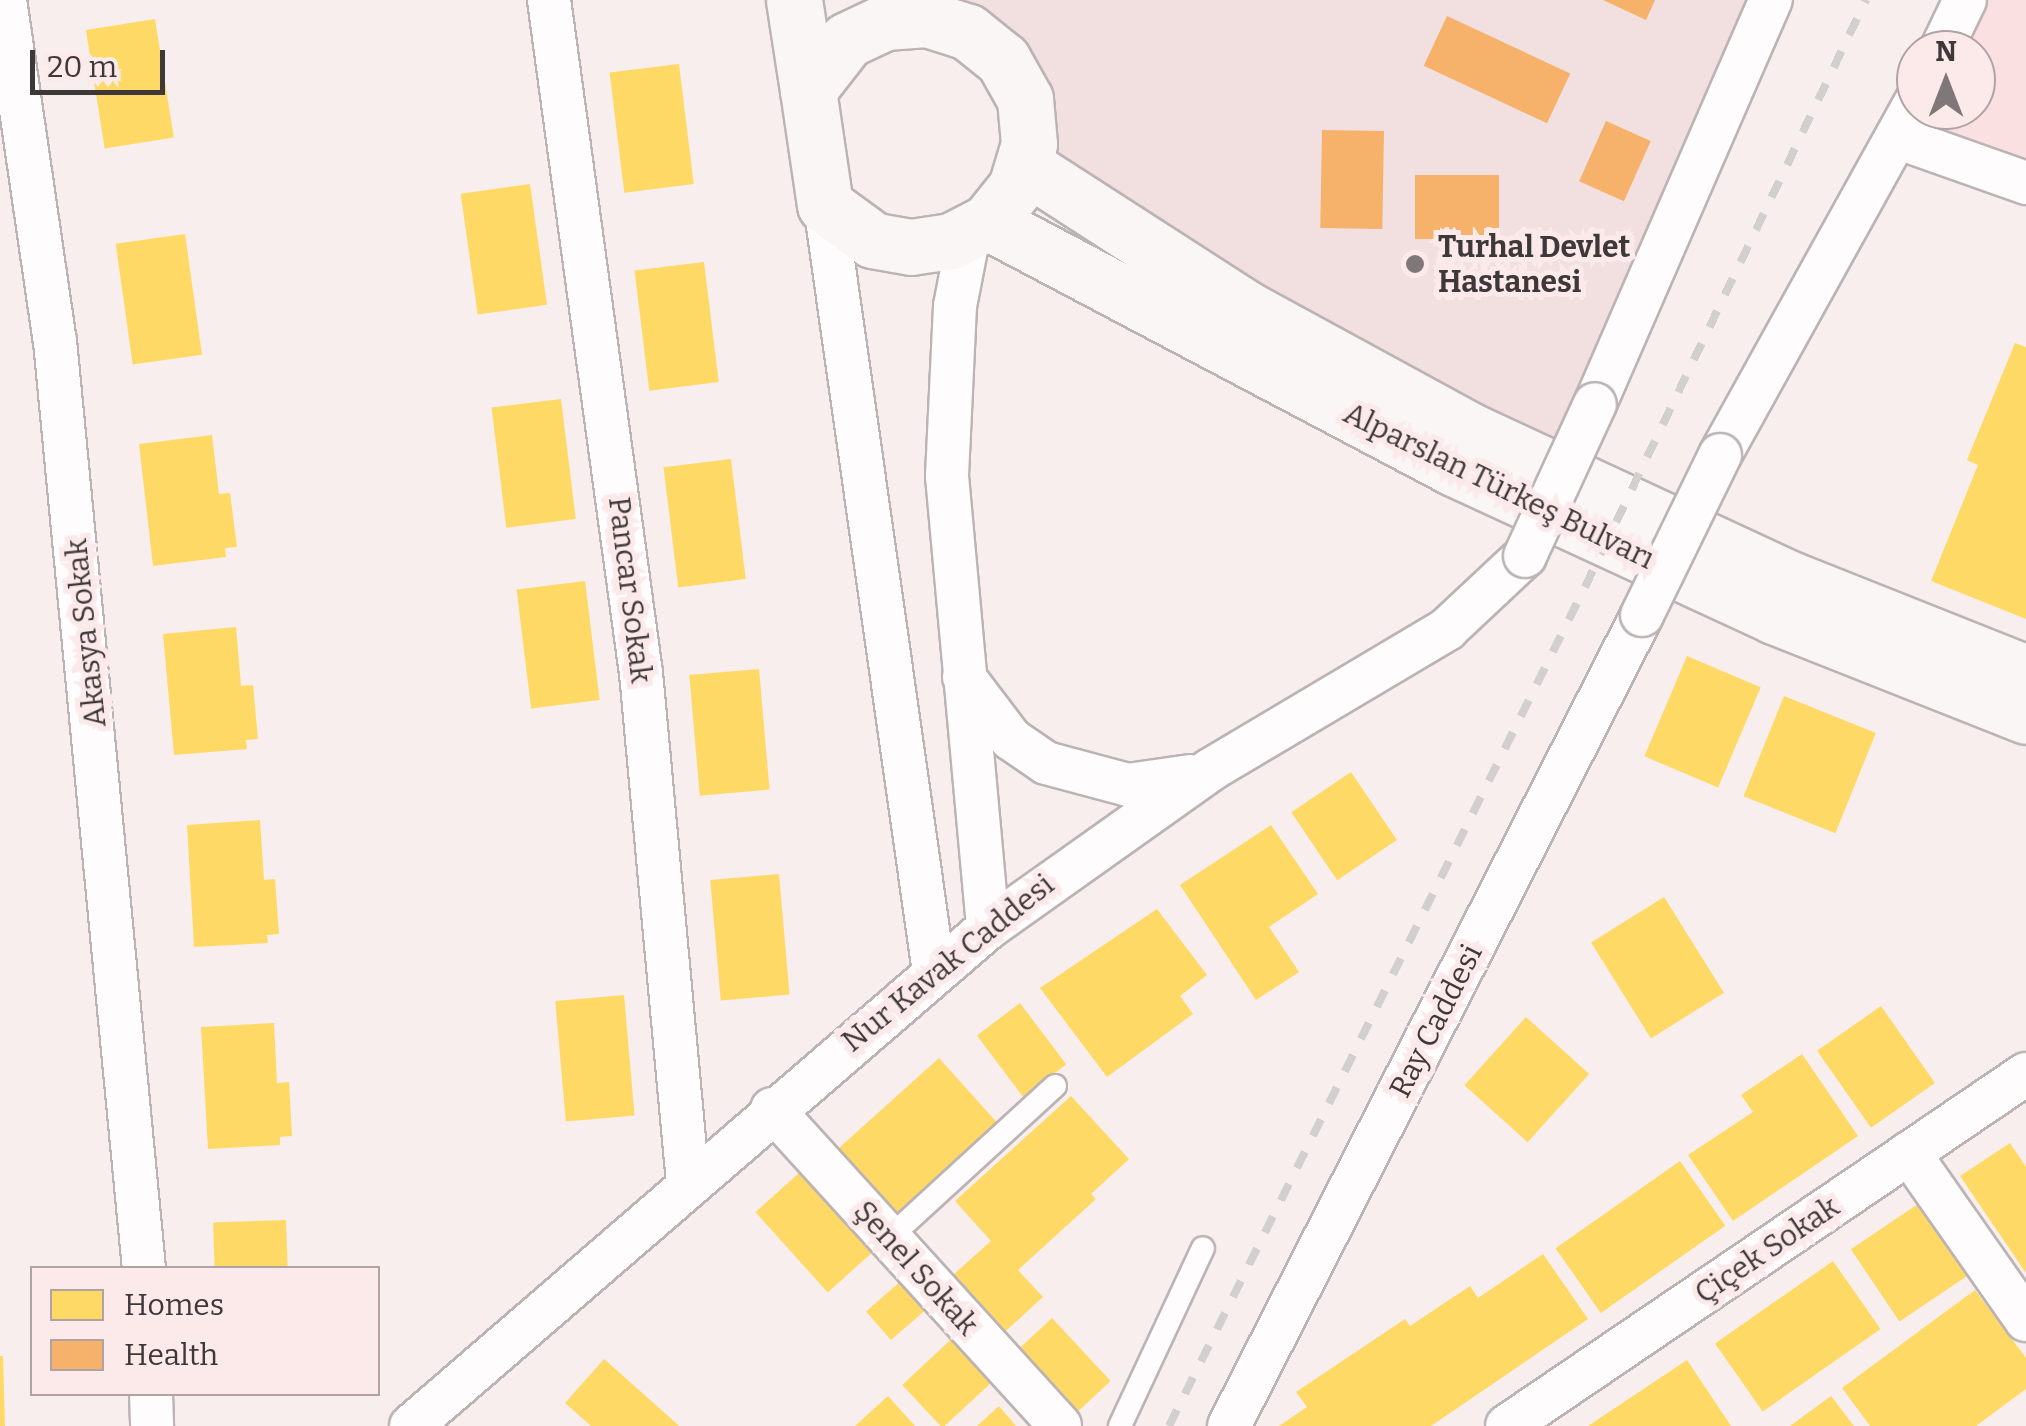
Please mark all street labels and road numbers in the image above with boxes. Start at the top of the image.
street label: Alparslan Türkeş Bulvarı [1338,395,1660,577]
street label: Pancar Sokak [601,495,659,685]
street label: Akasya Sokak [58,537,114,729]
street label: Nur Kavak Caddesi [835,866,1061,1060]
street label: Ray Caddesi [1382,938,1490,1104]
street label: Çiçek Sokak [1688,1189,1846,1311]
street label: Şenel Sokak [846,1193,986,1343]

